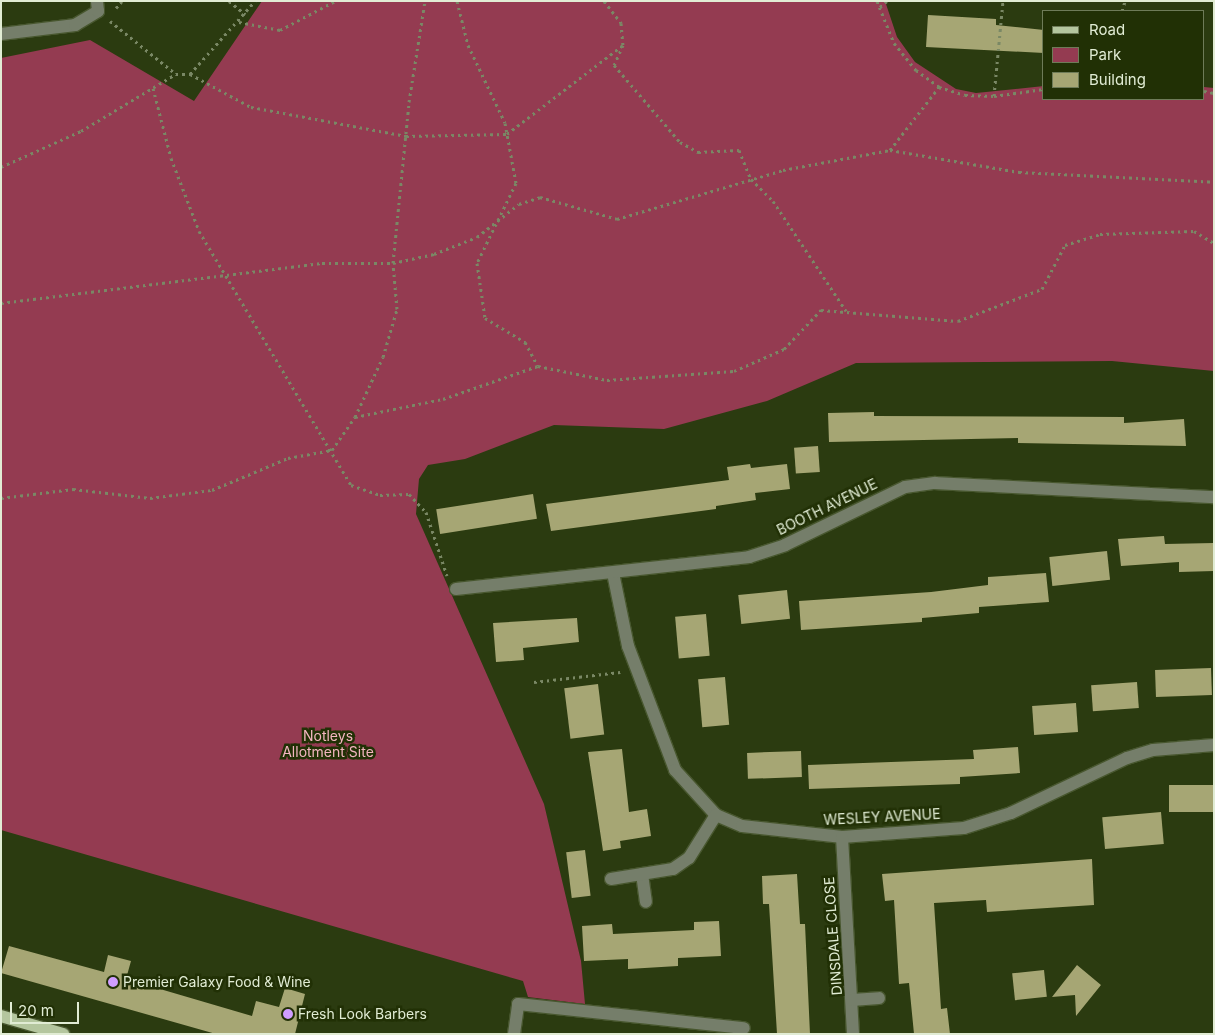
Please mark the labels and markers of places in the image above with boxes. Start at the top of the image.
place label: Premier Galaxy Food & Wine [123,974,311,990]
marker: Premier Galaxy Food & Wine [107,976,119,988]
place label: Fresh Look Barbers [298,1006,427,1022]
marker: Fresh Look Barbers [282,1008,294,1020]

